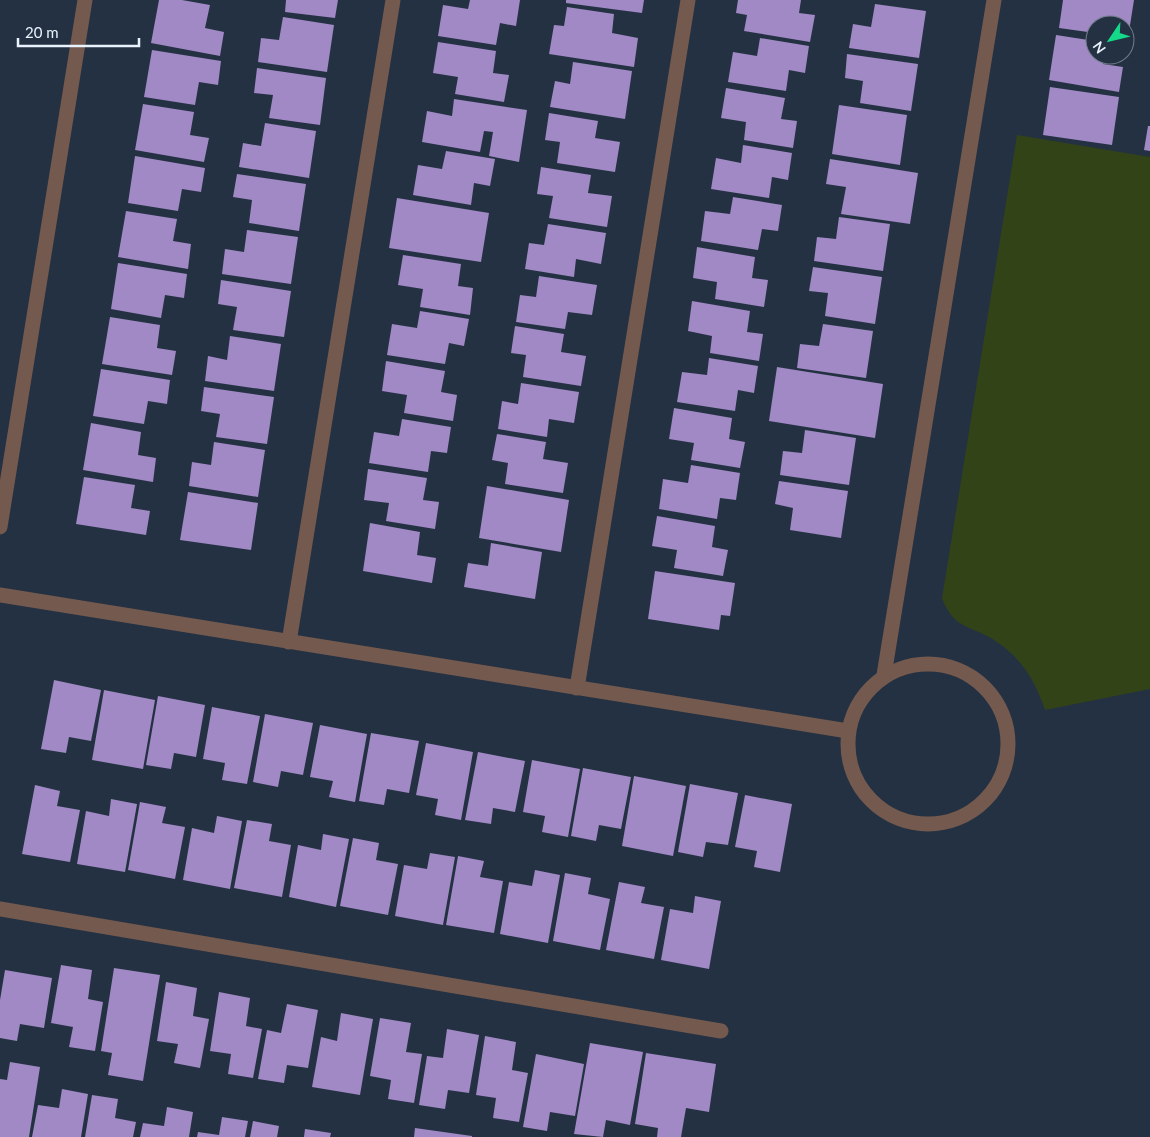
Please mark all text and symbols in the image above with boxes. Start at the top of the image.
scale bar [18,15,139,47]
north arrow [1085,15,1135,65]
text: 20 m [25,23,59,41]
text: N [1089,38,1109,57]

